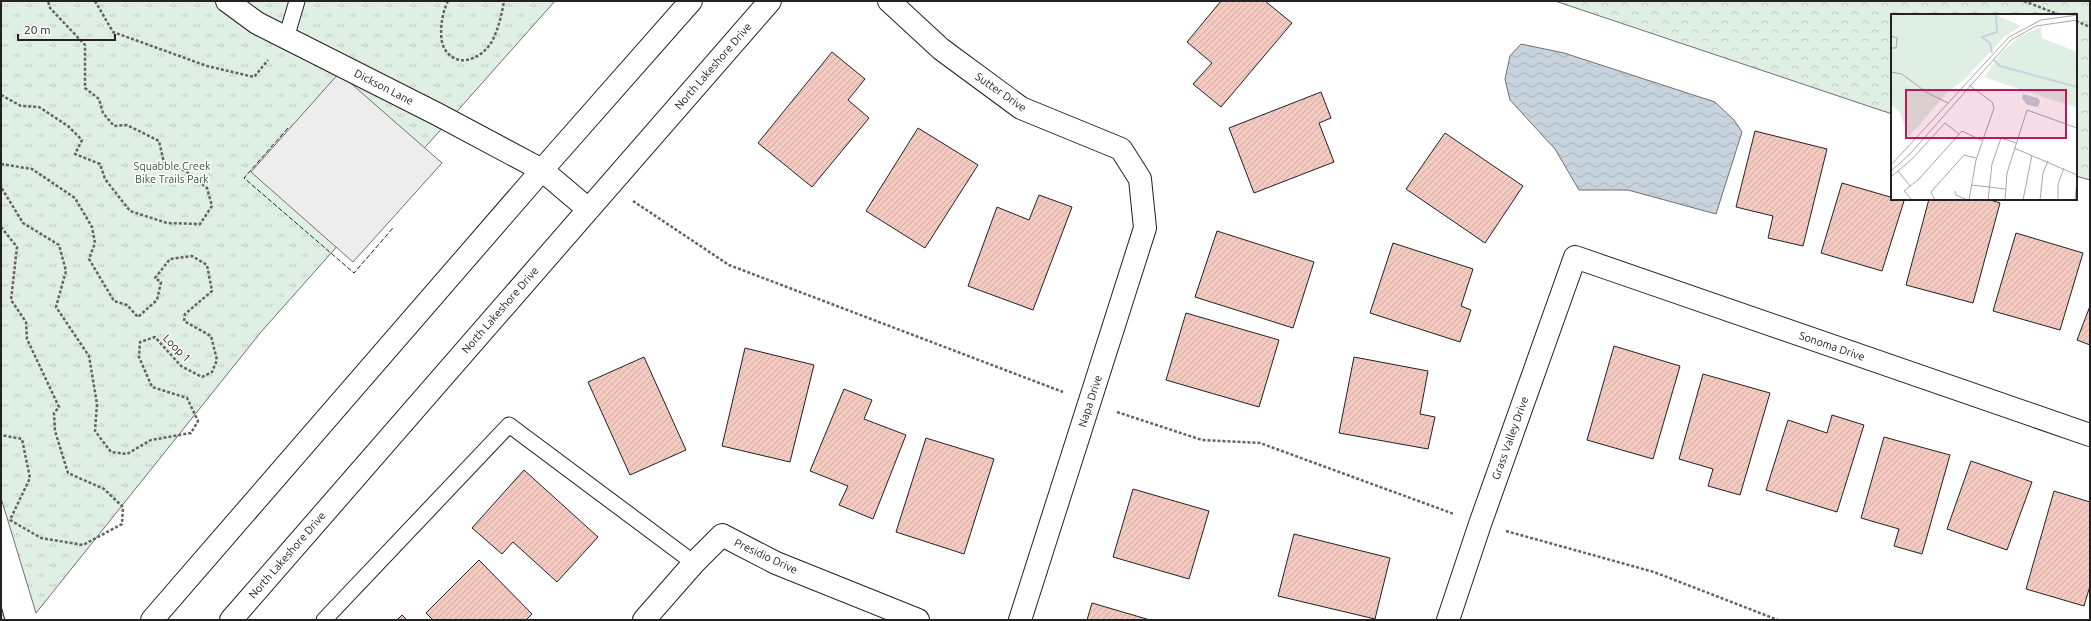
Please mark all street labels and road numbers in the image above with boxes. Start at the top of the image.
street label: North Lakeshore Drive [672,20,754,112]
street label: Dickson Lane [352,67,416,107]
street label: Sutter Drive [973,70,1029,114]
street label: North Lakeshore Drive [459,264,541,356]
street label: Sonoma Drive [1798,329,1866,363]
street label: Loop 1 [161,332,193,364]
street label: Napa Drive [1076,373,1104,429]
street label: Grass Valley Drive [1489,395,1531,481]
street label: North Lakeshore Drive [246,509,328,601]
street label: Presidio Drive [733,536,799,576]

